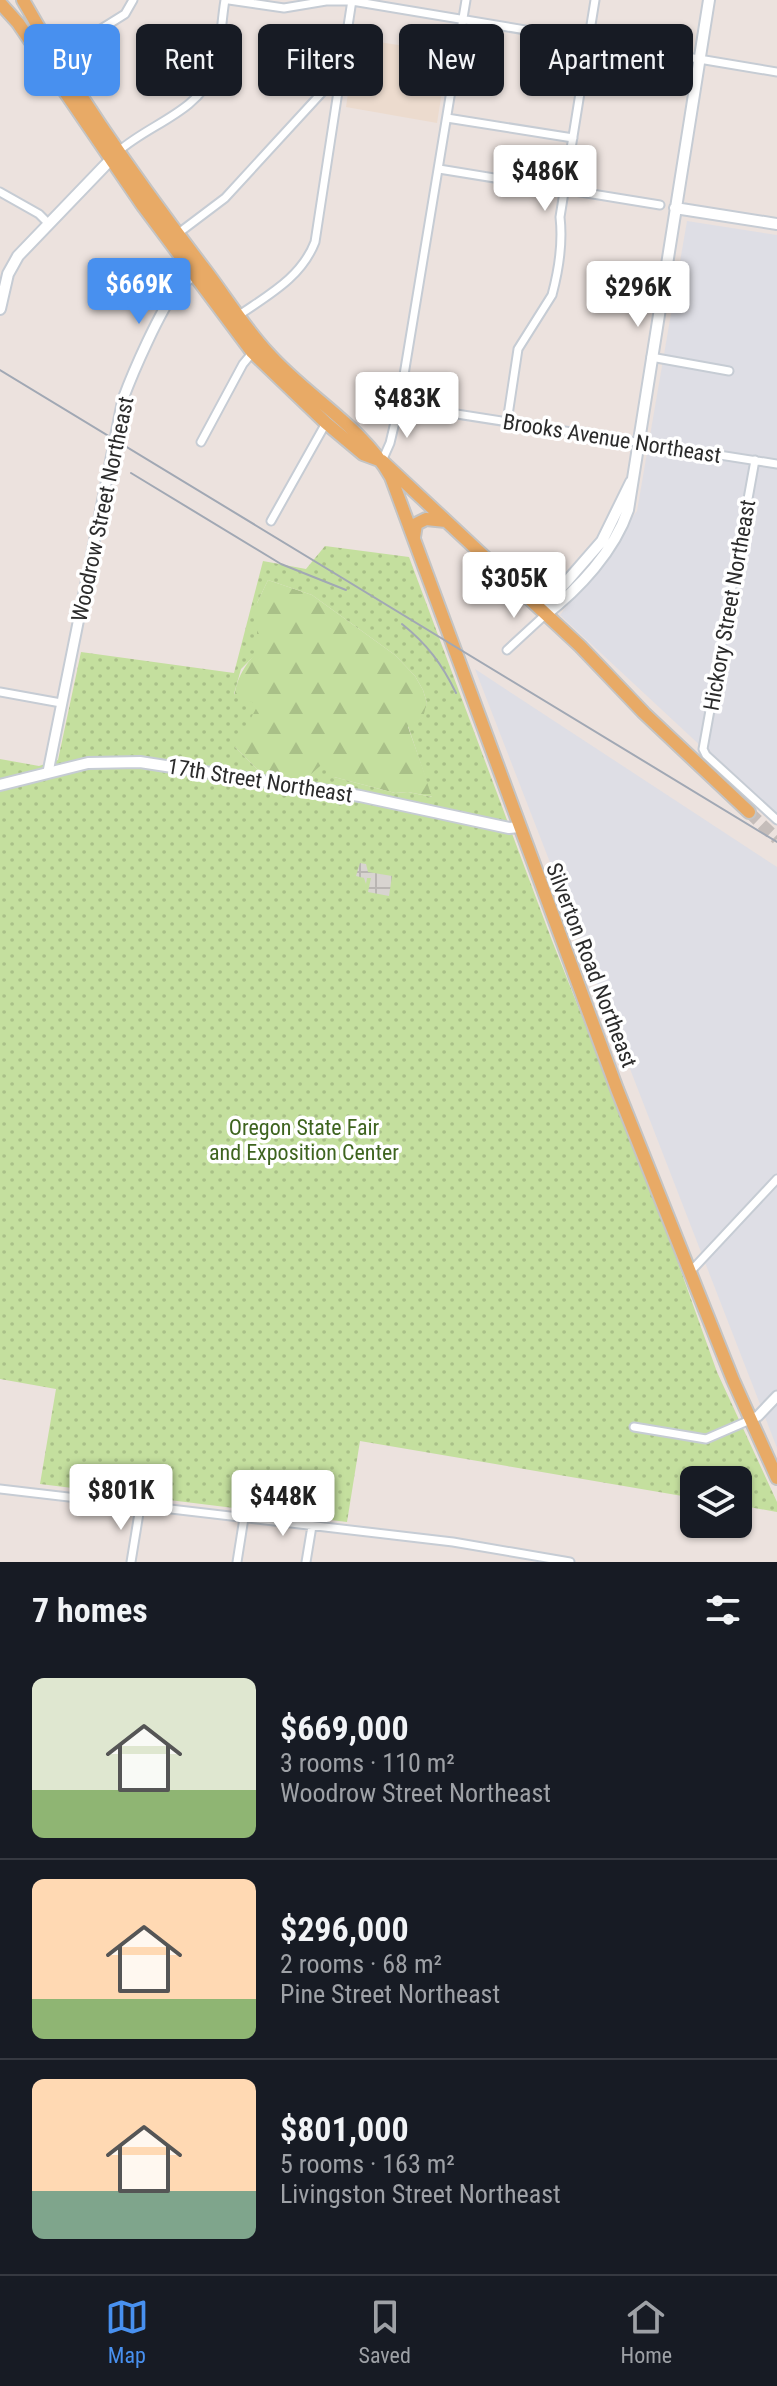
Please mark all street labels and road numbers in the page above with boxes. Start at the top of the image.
street label: Woodrow Street Northeast [66,394,139,624]
street label: Brooks Avenue Northeast [501,409,723,468]
street label: Hickory Street Northeast [699,498,760,713]
street label: 17th Street Northeast [166,754,354,807]
street label: Silverton Road Northeast [541,859,642,1071]

